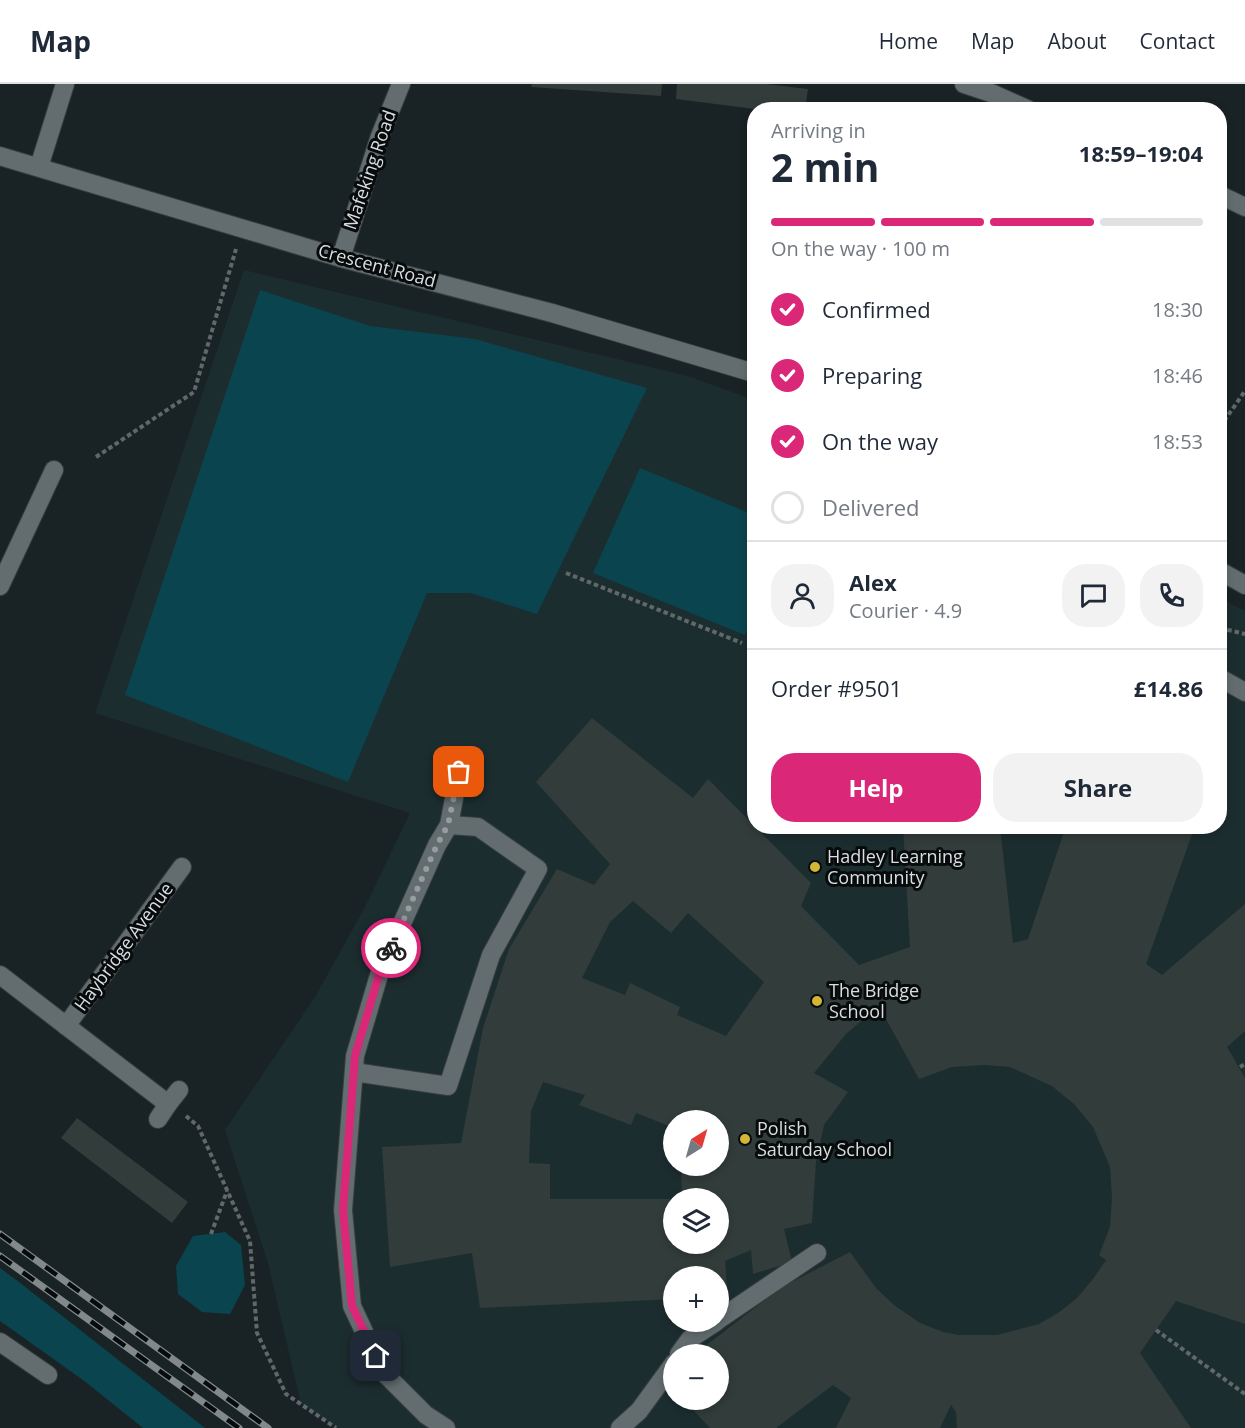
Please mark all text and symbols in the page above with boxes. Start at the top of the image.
text: Map [30,22,91,60]
text: Home [879,27,938,55]
text: Map [971,27,1014,55]
text: About [1047,27,1107,55]
text: Contact [1140,27,1215,55]
street label: Mafeking Road [337,107,401,233]
text: Arriving in [771,117,866,144]
text: 18:59–19:04 [1079,138,1203,168]
text: 2 min [771,140,879,193]
text: On the way · 100 m [771,235,950,262]
street label: Crescent Road [316,238,439,292]
icon: check [771,293,804,326]
text: Confirmed [822,294,931,324]
text: 18:30 [1152,296,1203,323]
icon: check [771,359,804,392]
text: Preparing [822,360,922,390]
text: 18:46 [1152,362,1203,389]
icon: check [771,425,804,458]
text: On the way [822,426,938,456]
text: 18:53 [1152,428,1203,455]
text: Delivered [822,492,920,522]
button: person [771,564,834,627]
button: chat [1062,564,1125,627]
button: phone [1140,564,1203,627]
text: Alex [849,567,897,597]
text: Courier · 4.9 [849,597,962,624]
text: Order #9501 [771,673,902,703]
text: £14.86 [1134,673,1203,703]
pin [433,746,484,797]
button: Help [771,753,981,822]
button: Share [993,753,1203,822]
icon: bag [442,755,475,788]
place label: Hadley Learning Community [827,844,963,889]
marker: Hadley Learning Community [808,860,822,874]
street label: Haybridge Avenue [68,877,178,1016]
courier [361,918,421,978]
icon: bike [375,932,408,965]
place label: The Bridge School [829,978,919,1023]
marker: The Bridge School [810,994,824,1008]
north arrow [663,1110,729,1176]
map controls [663,1110,729,1410]
place label: Polish Saturday School [757,1116,892,1161]
marker: Polish Saturday School [738,1132,752,1146]
button: layers [663,1188,729,1254]
button: + [663,1266,729,1332]
pin [350,1330,401,1381]
icon: home [359,1339,392,1372]
button: − [663,1344,729,1410]

